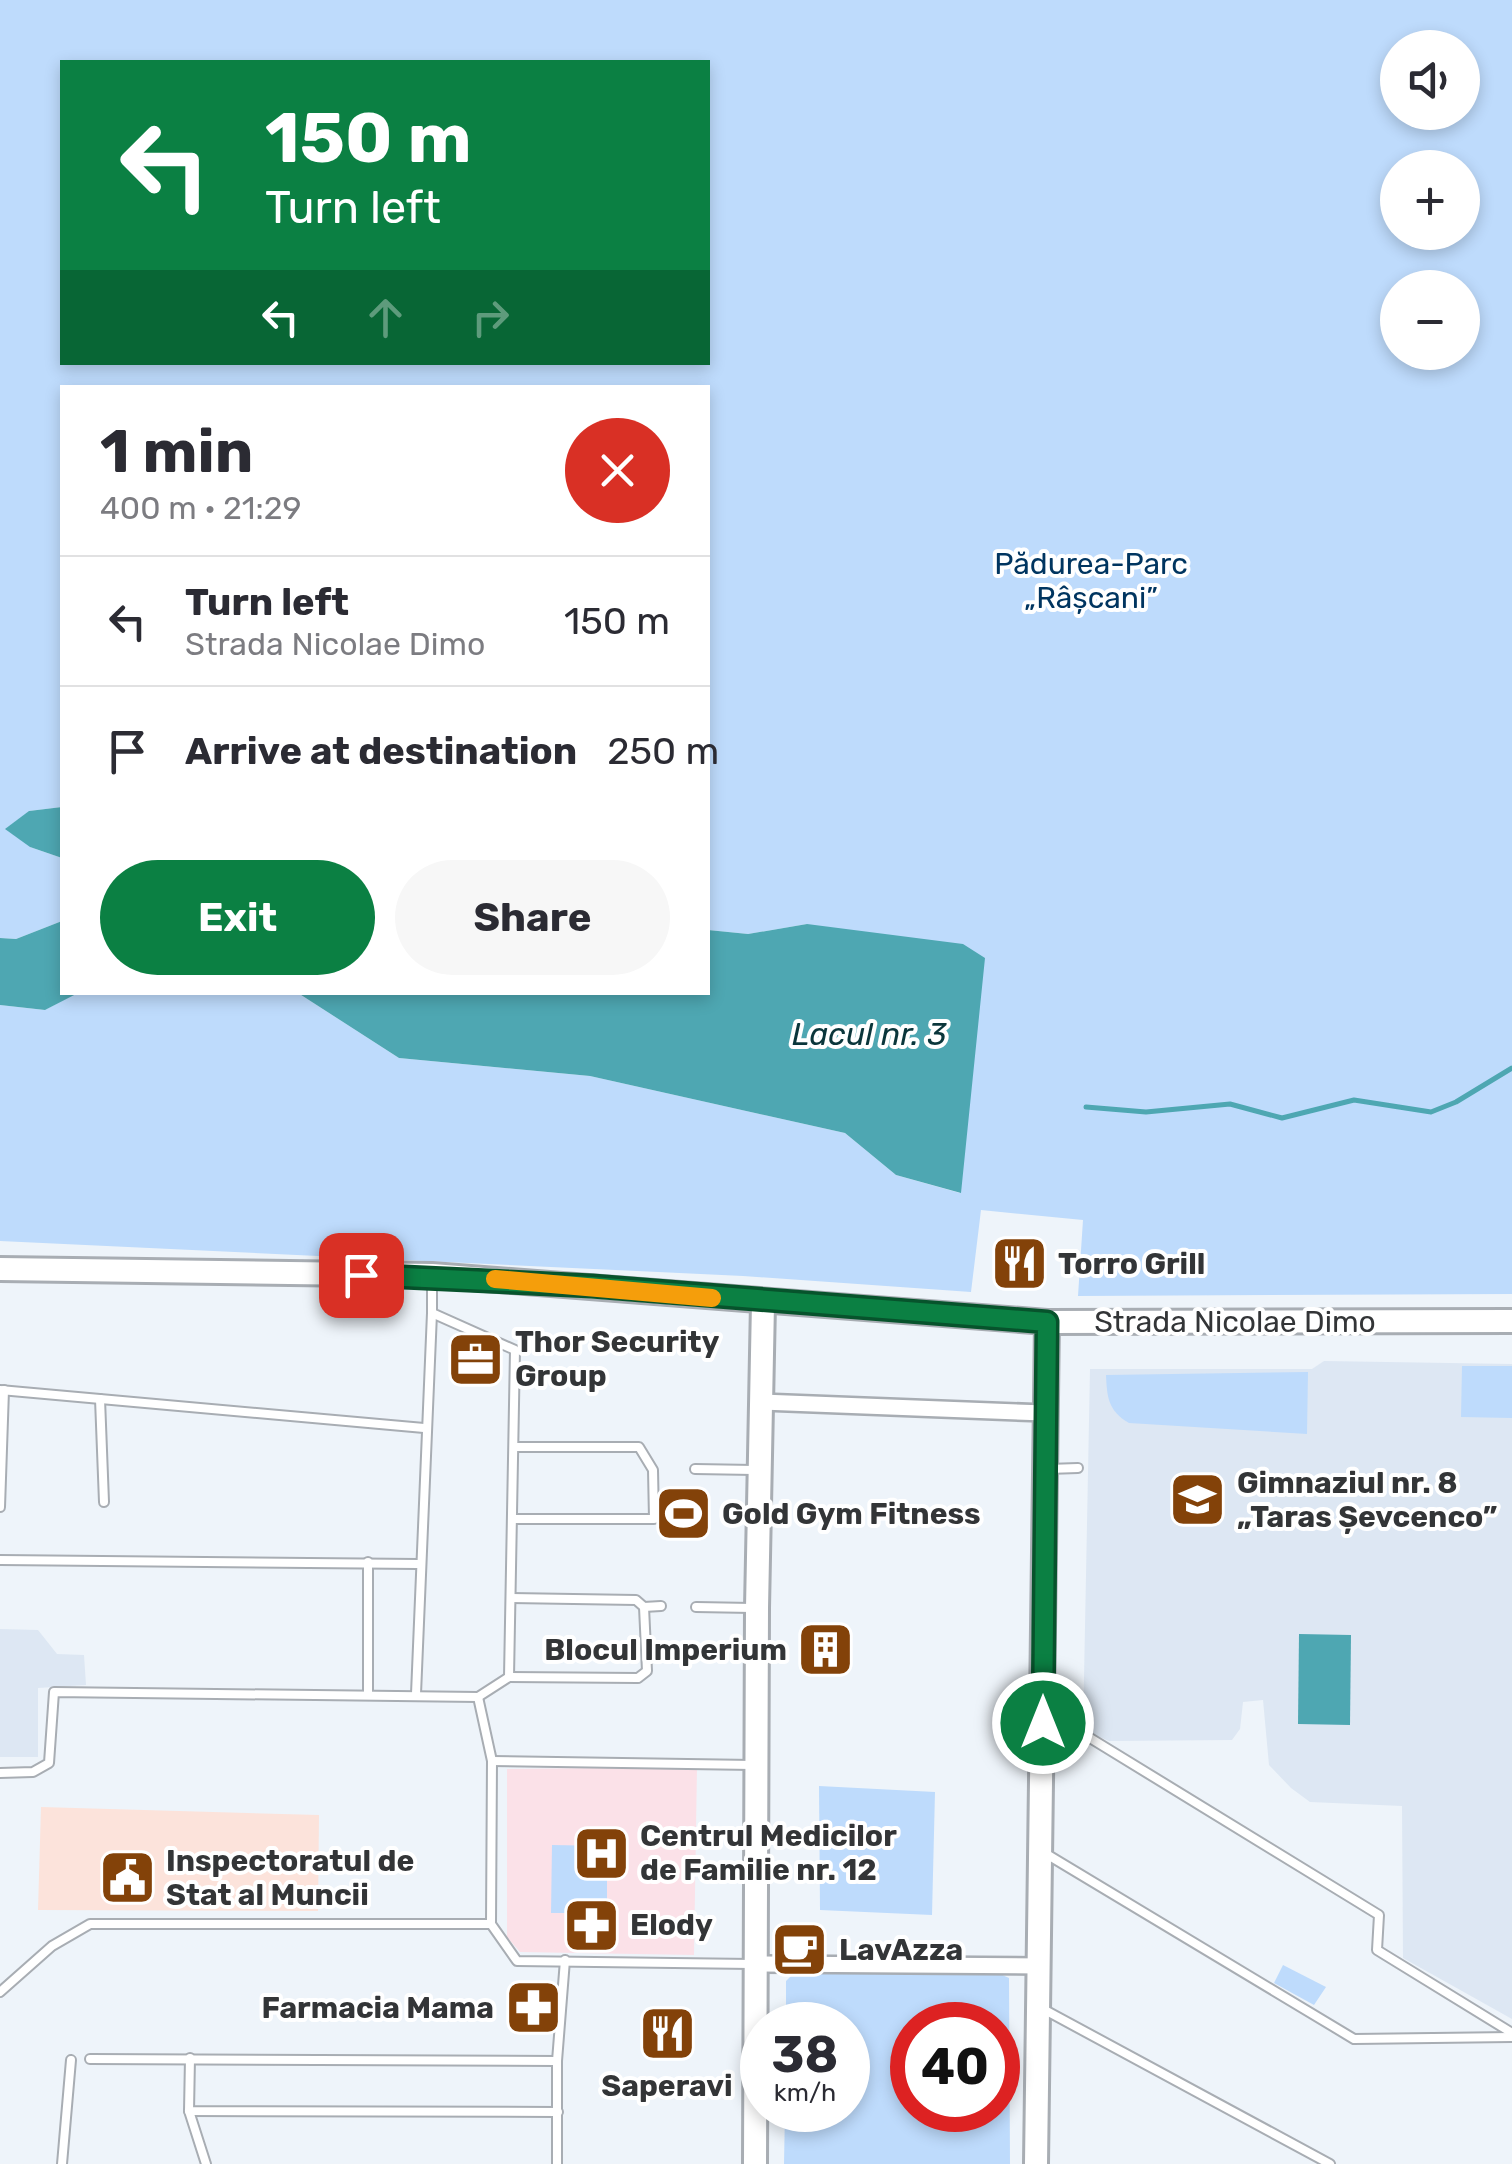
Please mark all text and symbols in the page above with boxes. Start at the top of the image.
map controls [1380,30,1480,370]
button: sound [1380,30,1480,130]
text: 150 m [265,97,472,180]
icon: left [100,100,230,230]
button: + [1380,150,1480,250]
text: Turn left [265,181,441,234]
button: − [1380,270,1480,370]
icon: left [253,290,308,345]
icon: ahead [358,290,413,345]
icon: right [463,290,518,345]
text: 1 min [100,416,253,487]
button: close [565,418,670,523]
text: 400 m · 21:29 [100,489,301,527]
park label: Pădurea-Parc „Râșcani” [994,546,1188,616]
text: Turn left [185,579,349,625]
icon: left [100,594,155,649]
text: 150 m [564,598,670,644]
text: Strada Nicolae Dimo [185,625,485,663]
icon: arrive [100,724,155,779]
text: Arrive at destination [185,728,577,774]
text: 250 m [607,728,719,774]
button: Exit [100,860,375,975]
button: Share [395,860,670,975]
water label: Lacul nr. 3 [792,1015,947,1053]
pin [319,1233,404,1318]
restaurant icon: Torro Grill [989,1234,1049,1294]
place label: Torro Grill [1058,1246,1205,1282]
icon: arrive [334,1248,389,1303]
street label: Strada Nicolae Dimo [1094,1304,1376,1340]
place label: Thor Security Group [515,1324,720,1394]
office icon: Thor Security Group [446,1329,506,1389]
place label: Gimnaziul nr. 8 „Taras Șevcenco” [1237,1465,1497,1535]
school or university icon: Gimnaziul nr. 8 „Taras Șevcenco” [1168,1470,1228,1530]
sports icon: Gold Gym Fitness [653,1484,713,1544]
place label: Gold Gym Fitness [722,1496,981,1532]
building icon: Blocul Imperium [796,1620,856,1680]
place label: Blocul Imperium [544,1632,787,1668]
position arrow [991,1671,1095,1775]
place label: Centrul Medicilor de Familie nr. 12 [640,1818,897,1888]
hospital icon: Centrul Medicilor de Familie nr. 12 [571,1823,631,1883]
place label: Inspectoratul de Stat al Muncii [166,1843,414,1913]
public building icon: Inspectoratul de Stat al Muncii [97,1848,157,1908]
pharmacy icon: Elody [561,1895,621,1955]
place label: Elody [630,1907,713,1943]
cafe icon: LavAzza [770,1920,830,1980]
place label: LavAzza [839,1932,963,1968]
pharmacy icon: Farmacia Mama [503,1978,563,2038]
place label: Farmacia Mama [261,1990,494,2026]
speed limit sign: 40 [890,2002,1020,2132]
restaurant icon: Saperavi [637,2004,697,2064]
text: 38 [772,2025,838,2085]
place label: Saperavi [601,2068,733,2104]
text: km/h [774,2078,836,2107]

